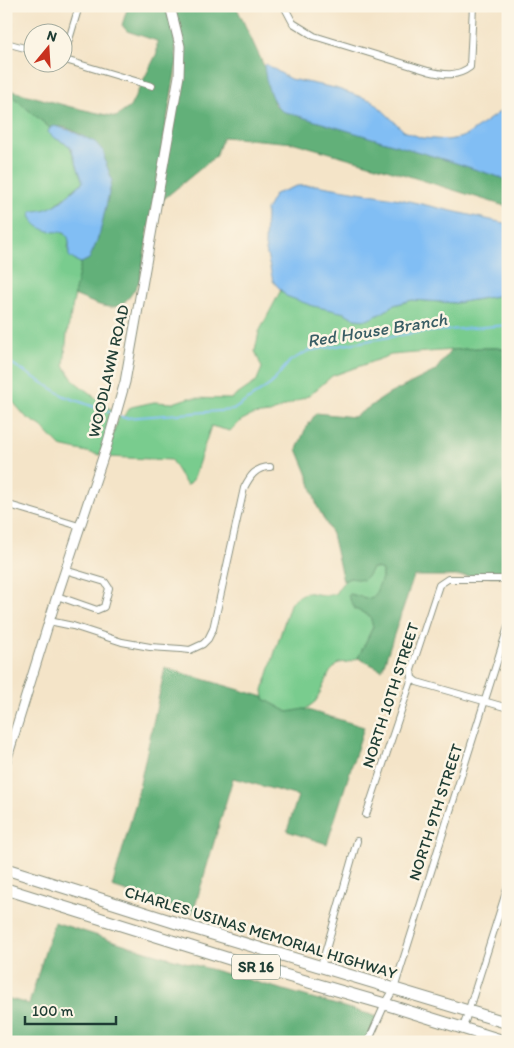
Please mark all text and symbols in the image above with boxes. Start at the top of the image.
north arrow [22,22,72,72]
text: N [45,27,59,46]
street label: WOODLAWN ROAD [84,303,133,439]
water label: Red House Branch [305,308,449,352]
street label: NORTH 10TH STREET [358,620,423,770]
street label: NORTH 9TH STREET [404,741,467,883]
street label: CHARLES USINAS MEMORIAL HIGHWAY [122,882,399,983]
road number: SR 16 [232,954,280,980]
scale bar [25,993,116,1025]
text: 100 m [32,1002,74,1020]

